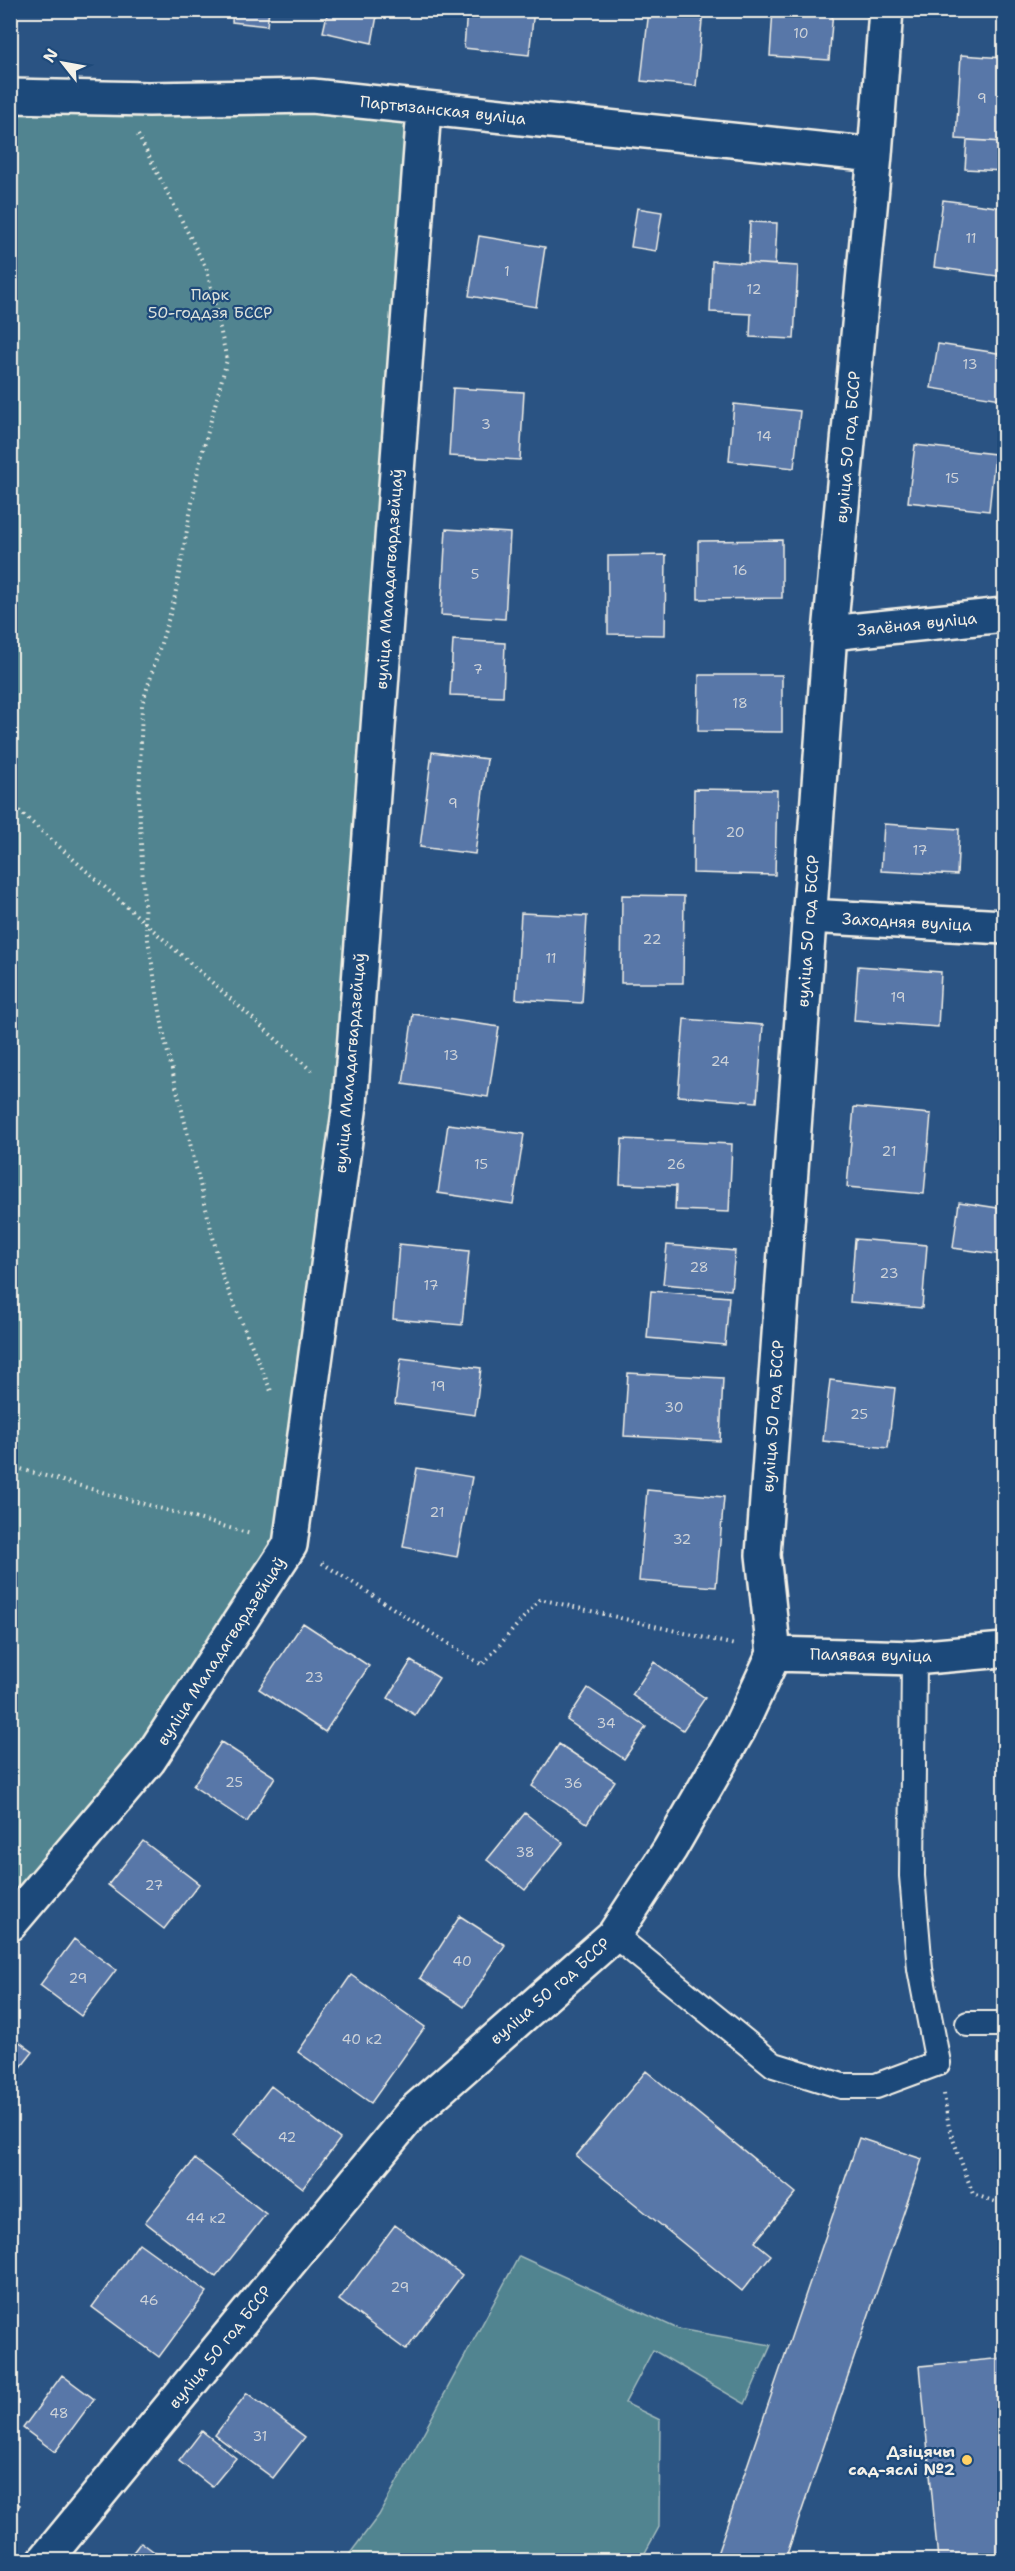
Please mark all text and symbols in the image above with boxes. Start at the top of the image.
house number: 10 [793,24,809,42]
north arrow [33,33,93,93]
text: N [38,45,63,66]
house number: 9 [977,89,987,107]
street label: Партызанская вуліца [359,91,527,129]
house number: 11 [965,229,977,247]
house number: 1 [504,262,510,280]
house number: 12 [747,280,761,298]
park label: Парк 50-годдзя БССР [148,284,272,323]
house number: 13 [963,355,977,373]
street label: вуліца 50 год БССР [831,370,865,524]
house number: 3 [481,415,491,433]
house number: 14 [756,427,772,445]
street label: вуліца Маладагвардзейцаў [371,468,407,690]
house number: 15 [945,469,959,487]
house number: 16 [732,561,748,579]
house number: 5 [471,565,479,583]
street label: Зялёная вуліца [856,607,978,641]
house number: 7 [473,660,483,678]
house number: 18 [732,694,748,712]
house number: 9 [448,794,458,812]
house number: 20 [725,823,745,841]
house number: 17 [913,841,927,859]
street label: вуліца 50 год БССР [792,854,824,1008]
street label: Заходняя вуліца [842,908,973,936]
house number: 22 [643,930,661,948]
house number: 11 [545,949,557,967]
street label: вуліца Маладагвардзейцаў [330,952,370,1174]
house number: 19 [890,988,906,1006]
house number: 13 [444,1046,458,1064]
house number: 24 [711,1052,730,1070]
house number: 21 [882,1142,896,1160]
house number: 15 [474,1155,488,1173]
house number: 26 [667,1155,686,1173]
house number: 28 [689,1258,709,1276]
house number: 23 [880,1264,898,1282]
house number: 17 [424,1276,438,1294]
street label: вуліца 50 год БССР [757,1339,789,1493]
house number: 19 [430,1377,446,1395]
house number: 30 [664,1398,684,1416]
house number: 25 [850,1405,868,1423]
house number: 21 [430,1503,444,1521]
house number: 32 [673,1530,691,1548]
street label: вуліца Маладагвардзейцаў [152,1553,290,1749]
street label: Палявая вуліца [810,1643,932,1667]
house number: 23 [305,1668,323,1686]
house number: 34 [596,1714,616,1732]
house number: 25 [225,1773,243,1791]
house number: 36 [563,1774,583,1792]
house number: 38 [515,1843,535,1861]
house number: 27 [145,1876,163,1894]
street label: вуліца 50 год БССР [486,1933,614,2049]
house number: 40 [452,1952,472,1970]
house number: 29 [69,1969,87,1987]
house number: 40 к2 [341,2030,383,2048]
house number: 42 [278,2128,296,2146]
house number: 44 к2 [186,2209,226,2227]
house number: 29 [391,2278,409,2296]
street label: вуліца 50 год БССР [164,2281,276,2413]
house number: 46 [139,2291,159,2309]
house number: 48 [49,2404,69,2422]
house number: 31 [253,2427,267,2445]
place label: Дзіцячы сад-яслі №2 [848,2441,955,2480]
marker: Дзіцячы сад-яслі №2 [960,2453,974,2467]

